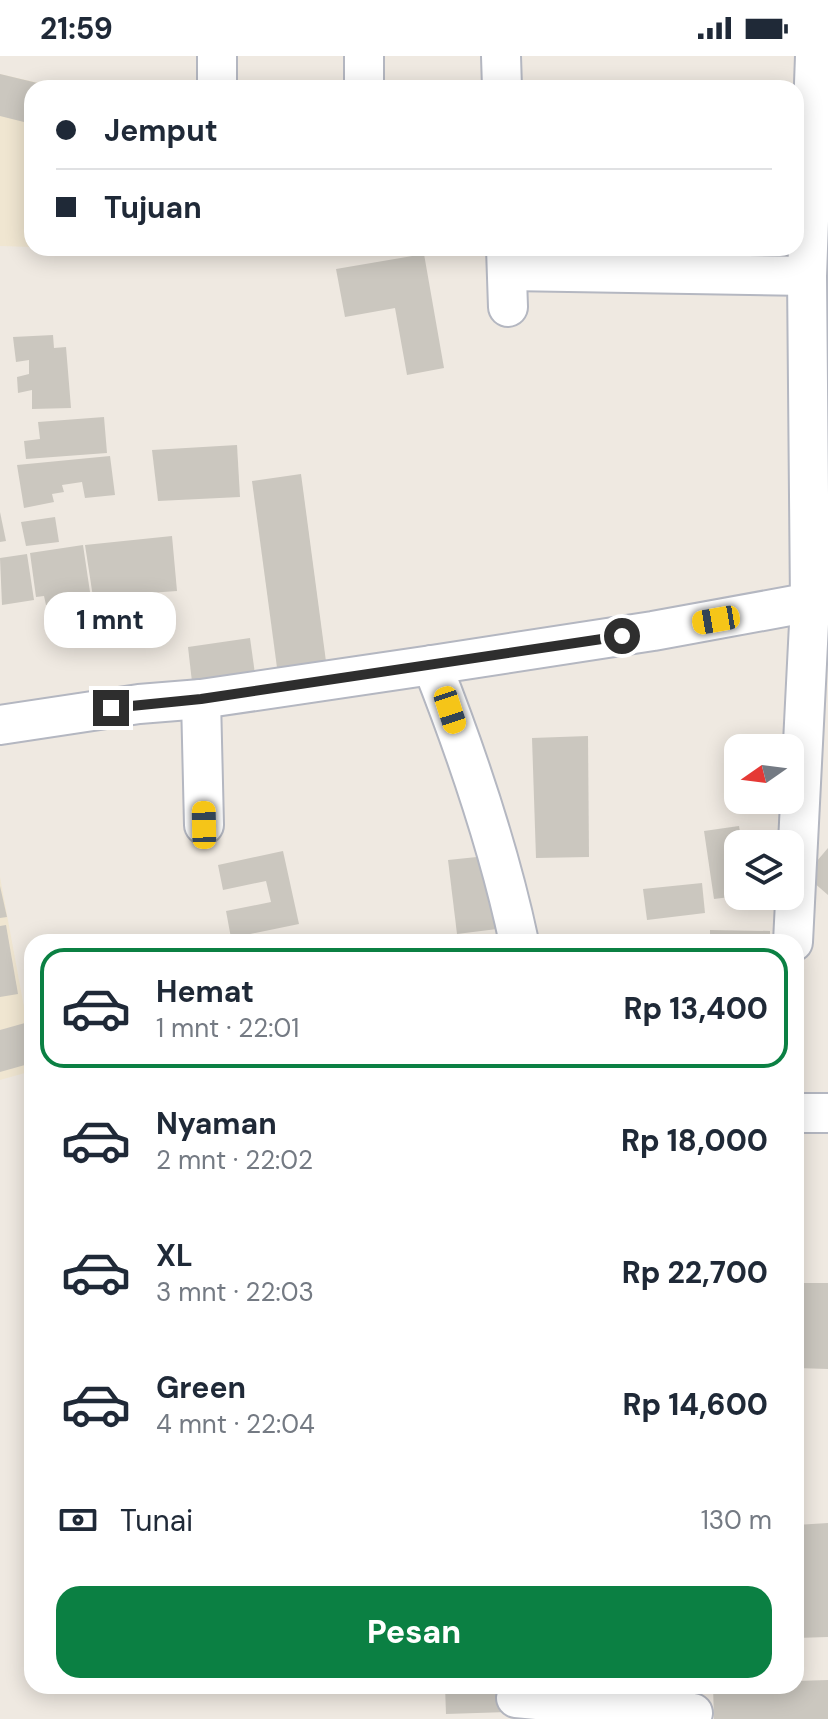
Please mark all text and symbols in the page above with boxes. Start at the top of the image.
text: 21:59 [40,9,113,48]
text: Jemput [104,111,218,150]
text: Tujuan [104,188,202,227]
callout: 1 mnt [45,592,177,648]
text: 1 mnt [76,603,144,637]
car [690,604,742,636]
route start [604,618,640,654]
car [431,683,469,737]
route end [93,690,129,726]
north arrow [724,734,804,814]
map controls [724,734,804,910]
car [192,801,216,849]
button: layers [724,830,804,910]
icon: car [60,972,132,1044]
text: Hemat [156,972,254,1011]
text: Rp 13,400 [624,989,768,1028]
text: 1 mnt · 22:01 [156,1011,299,1045]
icon: car [60,1104,132,1176]
text: Nyaman [156,1104,277,1143]
text: Rp 18,000 [621,1121,768,1160]
text: 2 mnt · 22:02 [156,1143,313,1177]
icon: car [60,1236,132,1308]
text: XL [156,1236,193,1275]
text: Rp 22,700 [622,1253,768,1292]
text: 3 mnt · 22:03 [156,1275,314,1309]
icon: car [60,1368,132,1440]
text: Green [156,1368,246,1407]
text: Rp 14,600 [623,1385,768,1424]
text: 4 mnt · 22:04 [156,1407,315,1441]
icon: cash [56,1498,100,1542]
text: Tunai [120,1501,193,1540]
text: 130 m [701,1503,772,1537]
button: Pesan [56,1586,772,1678]

